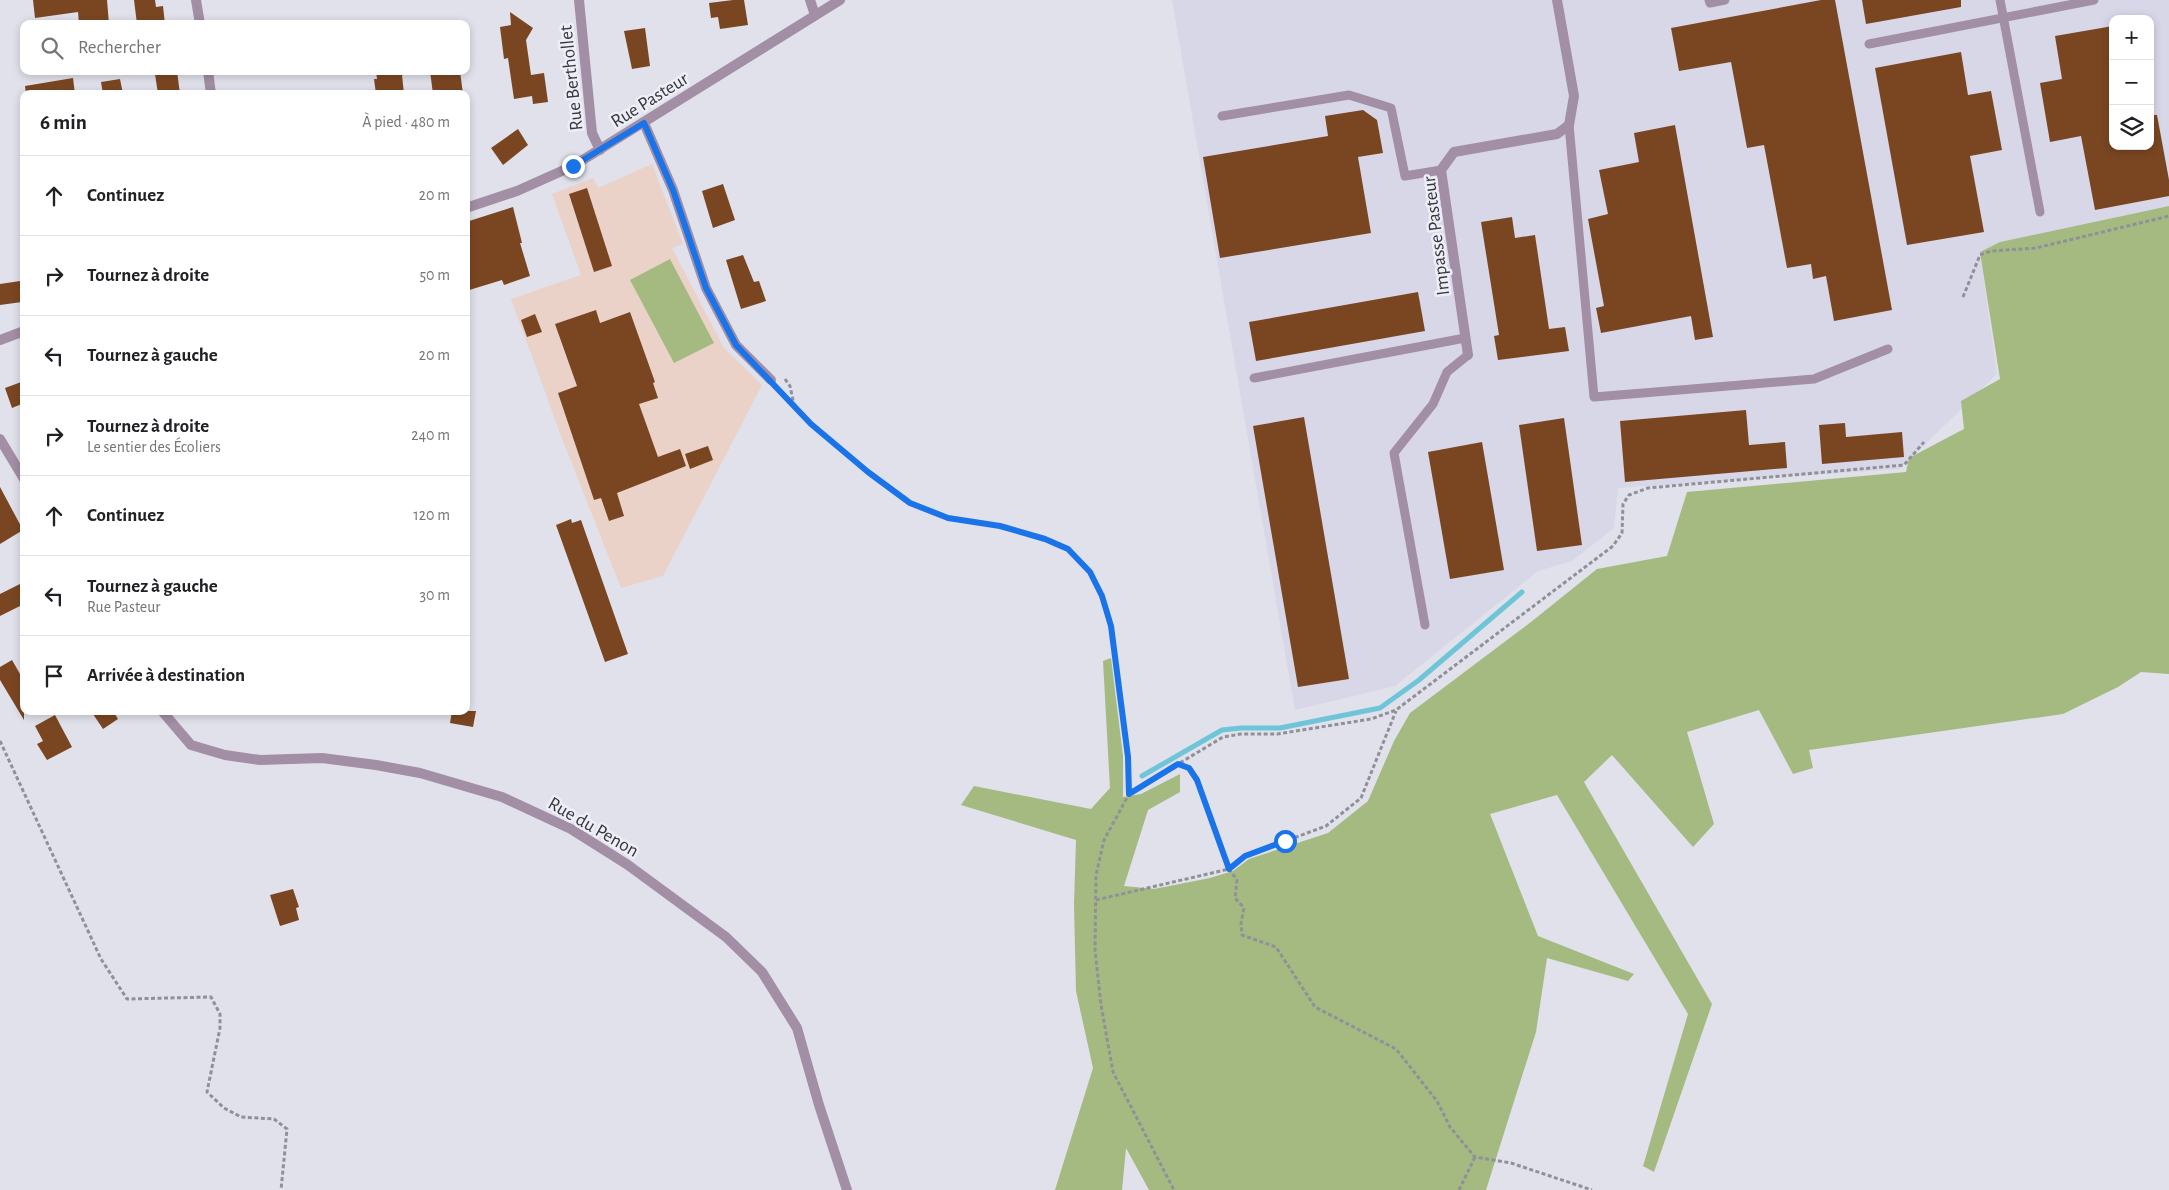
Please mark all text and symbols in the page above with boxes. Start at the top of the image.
map controls [2109,15,2154,150]
button: + [2109,15,2154,60]
search box [20,20,470,75]
street label: Rue Berthollet [556,24,586,132]
icon: search [38,34,66,62]
text: Rechercher [78,38,161,57]
button: − [2109,60,2154,105]
street label: Rue Pasteur [608,69,692,131]
button: layers [2109,105,2154,150]
text: 6 min [40,112,87,133]
text: À pied · 480 m [362,114,450,130]
route end [562,155,585,178]
street label: Impasse Pasteur [1420,175,1453,296]
icon: ahead [40,182,68,210]
text: Continuez [87,186,164,205]
text: 20 m [419,187,450,203]
icon: right [40,262,68,290]
text: Tournez à droite [87,266,209,285]
text: 50 m [419,267,450,283]
icon: left [40,342,68,370]
text: Tournez à gauche [87,346,218,365]
text: 20 m [419,347,450,363]
text: Tournez à droite [87,417,209,436]
icon: right [40,422,68,450]
text: 240 m [411,427,450,443]
text: Le sentier des Écoliers [87,439,221,455]
icon: ahead [40,502,68,530]
text: Continuez [87,506,164,525]
text: 120 m [413,507,450,523]
text: Tournez à gauche [87,577,218,596]
icon: left [40,582,68,610]
text: 30 m [420,587,450,603]
text: Rue Pasteur [87,599,160,615]
icon: arrive [40,662,68,690]
text: Arrivée à destination [87,666,245,685]
street label: Rue du Penon [545,794,642,861]
route start [1274,830,1297,853]

